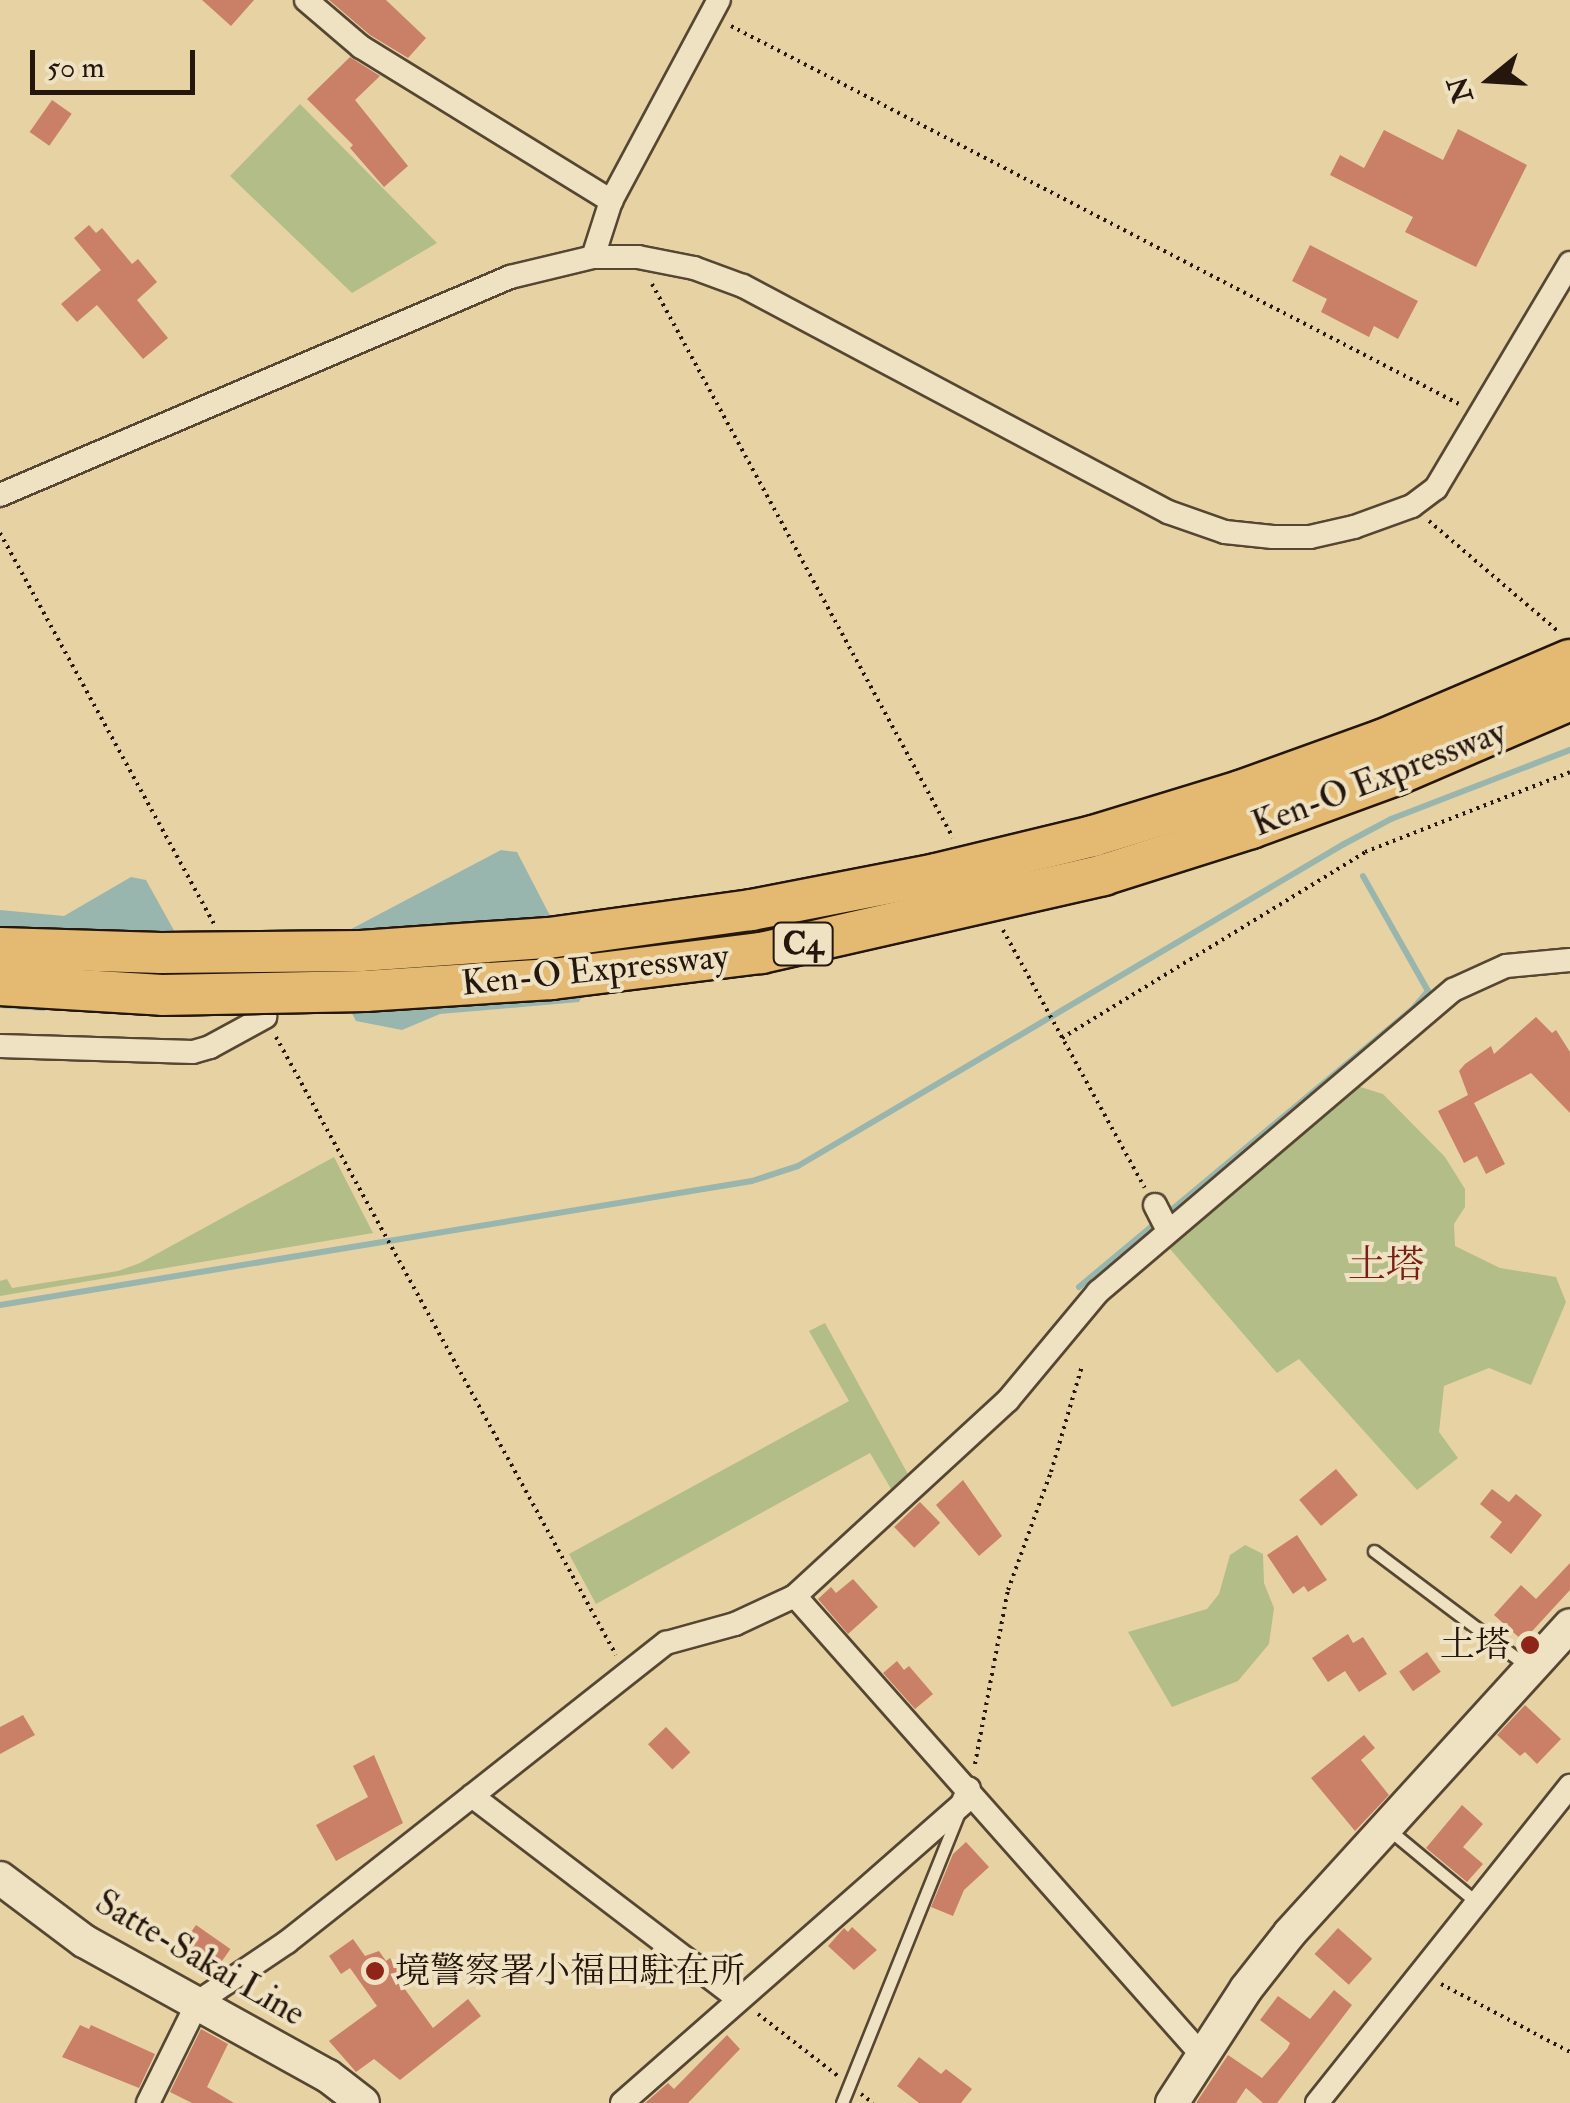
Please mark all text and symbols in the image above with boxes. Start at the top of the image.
scale bar [35,30,200,92]
north arrow [1440,30,1540,130]
text: 50 m [47,49,105,86]
text: N [1440,72,1482,107]
street label: Ken-O Expressway [1246,710,1512,846]
road number: C4 [770,917,836,971]
street label: Ken-O Expressway [459,935,731,1005]
district label: 土塔 [1348,1243,1424,1289]
place label: 土塔 [1440,1624,1510,1666]
marker: 土塔 [1519,1634,1541,1656]
street label: Satte-Sakai Line [88,1881,312,2035]
place label: 境警察署小福田駐在所 [395,1950,745,1992]
marker: 境警察署小福田駐在所 [364,1960,386,1982]

